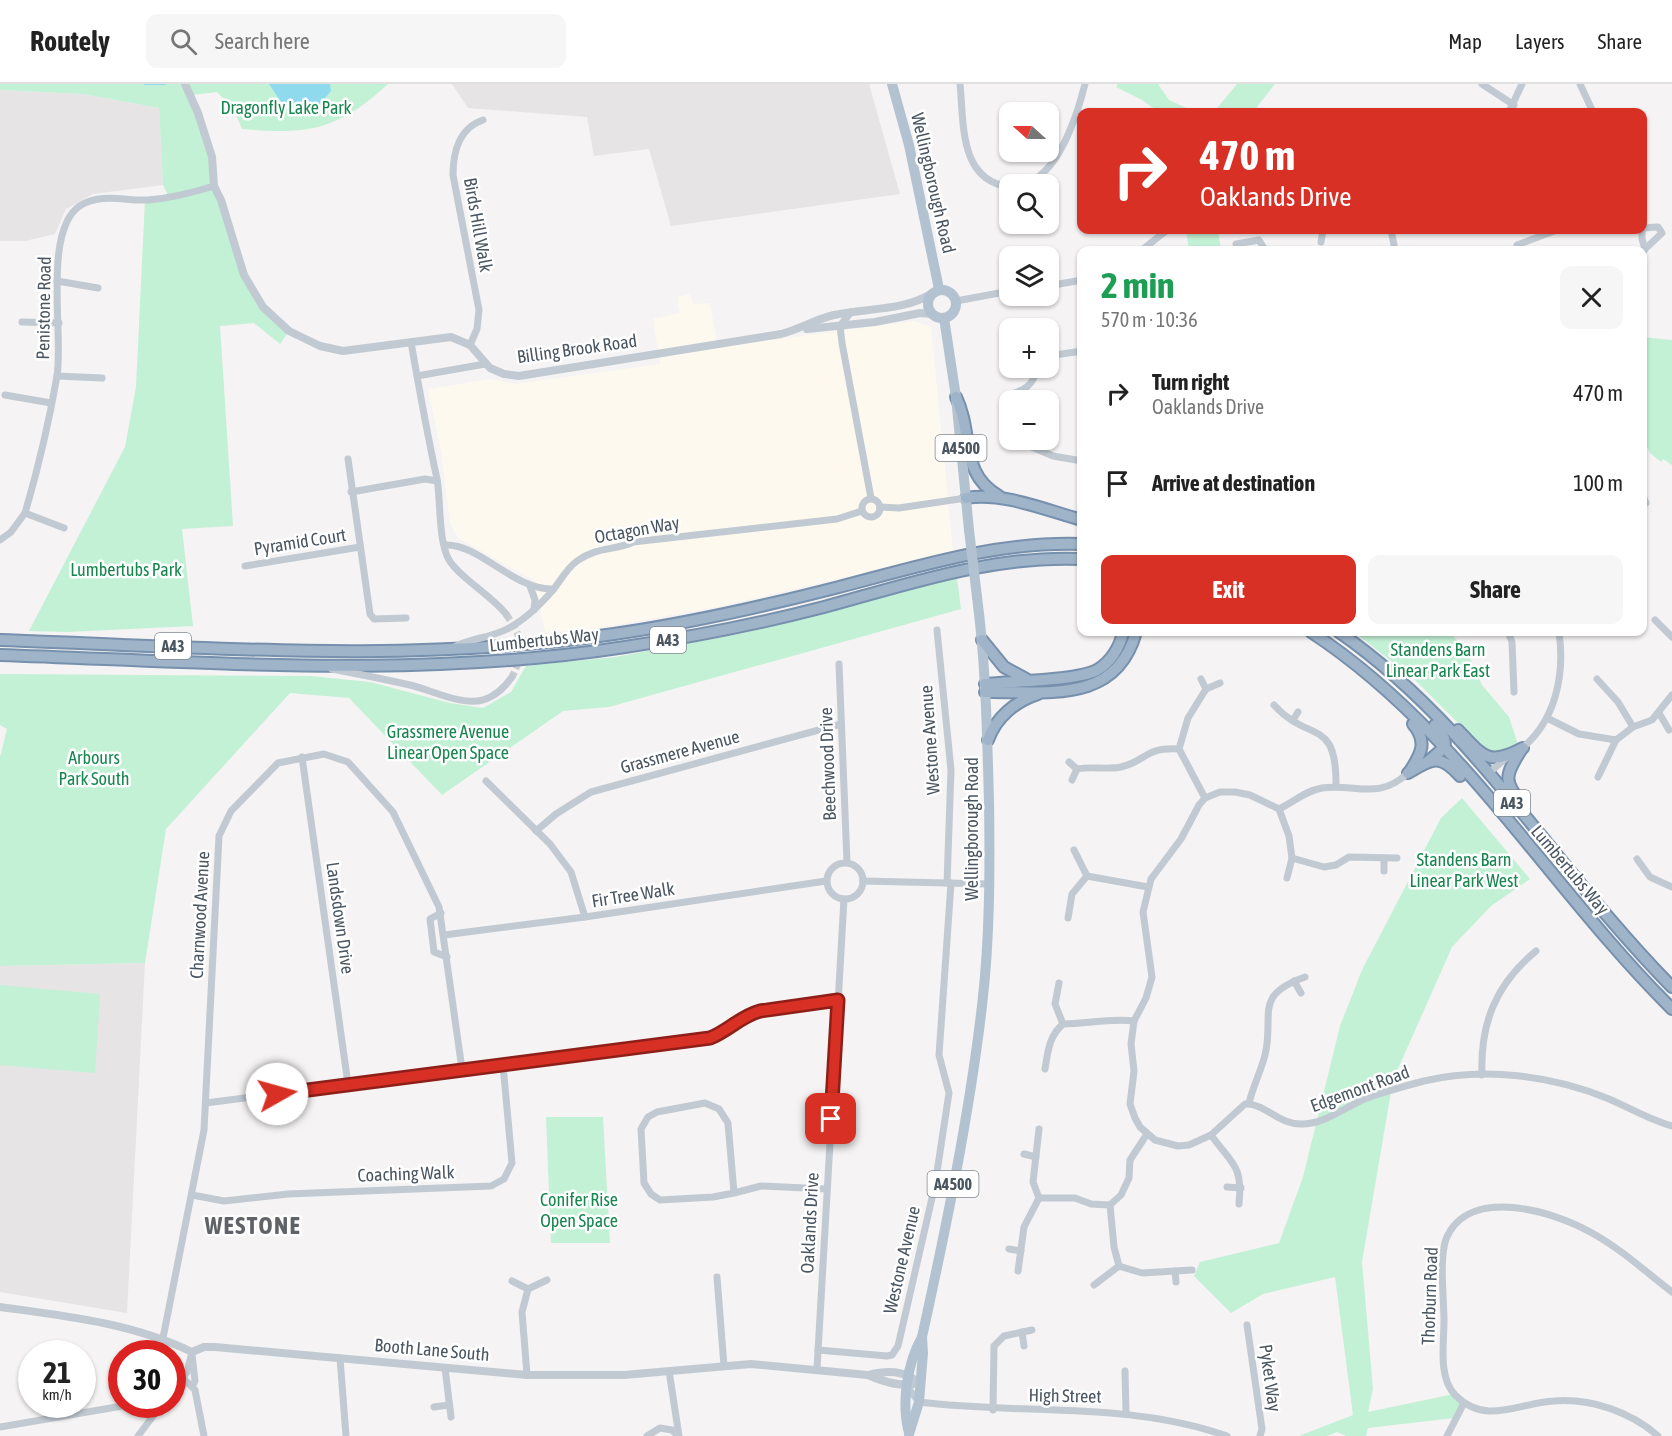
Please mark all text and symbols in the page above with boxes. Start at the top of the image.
search box [146,14,566,68]
text: Routely [30,25,110,57]
icon: search [167,25,200,58]
text: Search here [215,28,310,54]
text: Map [1448,29,1482,53]
text: Layers [1515,29,1565,53]
text: Share [1598,29,1642,53]
park label: Dragonfly Lake Park [220,97,352,118]
north arrow [999,102,1059,162]
map controls [999,102,1059,450]
street label: Wellingborough Road [907,111,960,255]
text: 470 m [1200,131,1295,179]
icon: right [1101,132,1179,210]
button: search [999,174,1059,234]
street label: Birds Hill Walk [460,176,497,274]
text: Oaklands Drive [1200,181,1351,212]
button: layers [999,246,1059,306]
street label: Penistone Road [32,256,55,360]
text: 2 min [1101,264,1175,306]
button: close [1560,266,1623,329]
text: 570 m · 10:36 [1101,308,1198,331]
button: + [999,318,1059,378]
street label: Billing Brook Road [516,330,638,367]
text: Turn right [1152,369,1229,395]
icon: right [1101,377,1134,410]
text: 470 m [1573,380,1623,406]
button: − [999,390,1059,450]
text: Oaklands Drive [1152,395,1264,418]
road number: A4500 [936,435,986,461]
icon: arrive [1101,467,1134,500]
text: Arrive at destination [1152,470,1315,496]
text: 100 m [1573,470,1623,496]
street label: Octagon Way [593,512,681,547]
street label: Pyramid Court [252,524,348,559]
button: Exit [1101,555,1356,624]
button: Share [1368,555,1623,624]
park label: Lumbertubs Park [70,559,182,580]
street label: Lumbertubs Way [488,623,600,656]
road number: A43 [650,627,686,653]
road number: A43 [155,633,191,659]
park label: Standens Barn Linear Park East [1386,639,1490,681]
street label: Westone Avenue [915,685,944,795]
street label: Beechwood Drive [815,707,840,821]
park label: Grassmere Avenue Linear Open Space [387,721,509,763]
street label: Grassmere Avenue [618,726,742,778]
park label: Arbours Park South [58,747,130,789]
street label: Wellingborough Road [961,757,982,901]
road number: A43 [1494,790,1530,816]
street label: Lumbertubs Way [1527,821,1614,919]
park label: Standens Barn Linear Park West [1410,849,1518,891]
street label: Charnwood Avenue [186,851,213,979]
street label: Landsdown Drive [322,861,359,975]
street label: Fir Tree Walk [590,878,676,911]
street label: Edgemont Road [1307,1061,1412,1116]
position arrow [245,1062,309,1126]
pin [805,1093,856,1144]
icon: arrive [814,1102,847,1135]
street label: Coaching Walk [357,1161,455,1186]
road number: A4500 [928,1171,978,1197]
street label: Oaklands Drive [796,1172,823,1274]
park label: Conifer Rise Open Space [540,1189,618,1231]
street label: Westone Avenue [879,1204,924,1316]
district label: WESTONE [204,1212,301,1239]
street label: Thorburn Road [1417,1247,1442,1345]
street label: Booth Lane South [374,1334,490,1365]
speed limit sign: 30 [108,1340,186,1418]
street label: Pyket Way [1255,1343,1286,1413]
text: 21 [43,1355,71,1389]
street label: High Street [1028,1384,1102,1407]
text: km/h [42,1386,72,1403]

